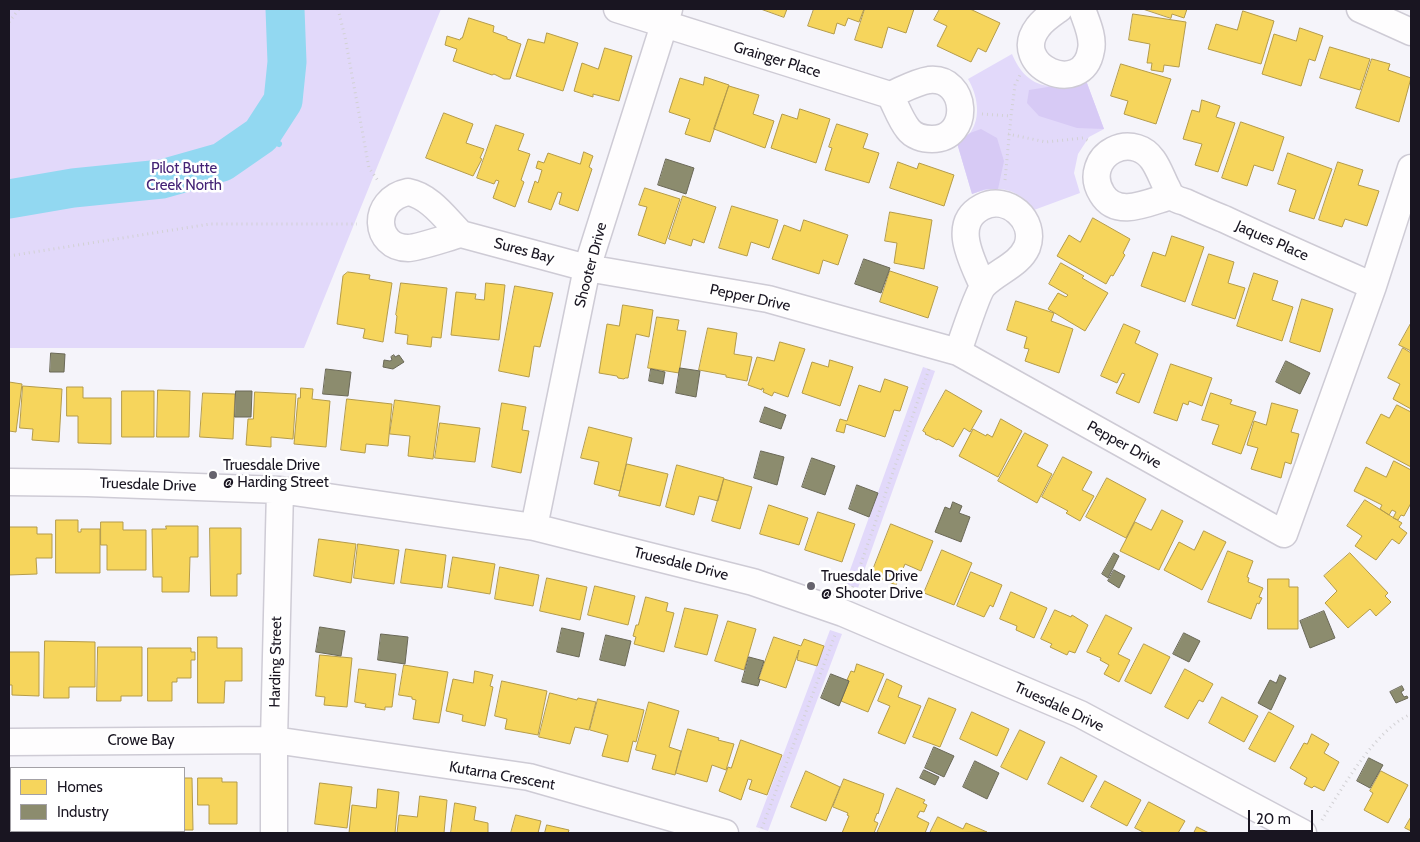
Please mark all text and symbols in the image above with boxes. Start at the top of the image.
street label: Grainger Place [731,38,823,82]
park label: Pilot Butte Creek North [146,160,222,195]
street label: Jaques Place [1233,217,1311,265]
street label: Shooter Drive [571,220,611,310]
street label: Sures Bay [492,234,556,268]
street label: Pepper Drive [708,281,792,315]
street label: Pepper Drive [1084,417,1164,473]
place label: Truesdale Drive @ Harding Street [223,457,329,492]
marker: Truesdale Drive @ Harding Street [207,469,219,481]
street label: Truesdale Drive [99,474,197,496]
street label: Truesdale Drive [632,544,730,584]
place label: Truesdale Drive @ Shooter Drive [821,568,923,603]
marker: Truesdale Drive @ Shooter Drive [805,580,817,592]
street label: Harding Street [266,616,286,708]
street label: Truesdale Drive [1011,678,1107,736]
street label: Crowe Bay [107,732,175,750]
street label: Kutarna Crescent [448,758,556,794]
legend [10,767,185,832]
text: Homes [57,778,103,796]
scale bar [1250,800,1315,832]
text: Industry [57,803,109,821]
text: 20 m [1256,810,1291,828]

